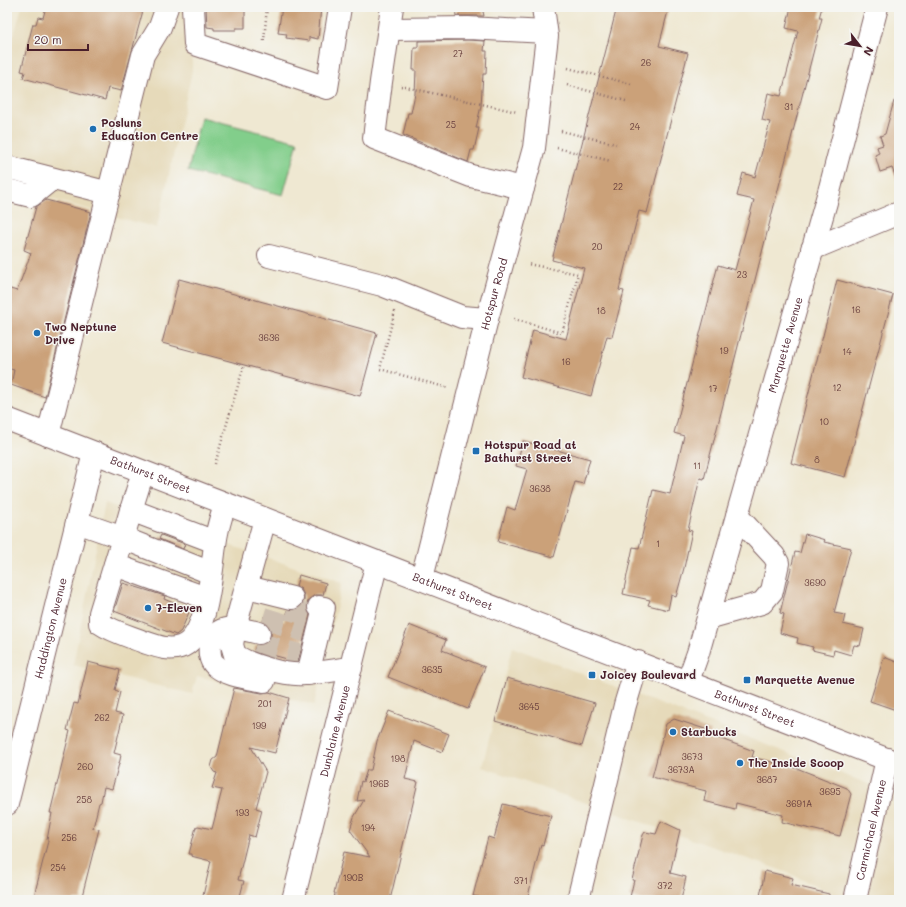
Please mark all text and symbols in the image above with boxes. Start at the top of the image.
scale bar [28,26,88,52]
north arrow [840,26,880,66]
text: 20 m [34,31,62,47]
text: N [860,44,878,59]
house number: 27 [453,48,463,59]
house number: 26 [641,57,651,68]
house number: 31 [784,101,794,112]
place label: Posluns Education Centre [101,115,199,143]
house number: 25 [446,119,456,130]
house number: 24 [630,121,641,132]
marker: Posluns Education Centre [88,124,98,134]
house number: 22 [613,181,623,192]
house number: 20 [592,241,603,252]
street label: Hotspur Road [477,256,510,331]
house number: 23 [737,269,747,280]
street label: Marquette Avenue [764,295,806,395]
house number: 16 [851,304,861,315]
house number: 18 [596,305,606,316]
place label: Two Neptune Drive [45,319,117,347]
marker: Two Neptune Drive [32,328,42,338]
house number: 3636 [258,332,280,343]
house number: 19 [719,345,729,356]
house number: 14 [842,346,852,357]
house number: 16 [561,356,571,367]
house number: 12 [832,382,842,393]
house number: 17 [708,383,718,394]
house number: 10 [819,416,829,427]
place label: Hotspur Road at Bathurst Street [484,437,577,465]
marker: Hotspur Road at Bathurst Street [471,446,481,456]
street label: Bathurst Street [108,452,193,496]
house number: 8 [814,454,820,465]
house number: 11 [693,460,701,471]
house number: 3638 [529,483,551,494]
house number: 1 [656,538,660,549]
street label: Bathurst Street [411,569,496,613]
street label: Haddington Avenue [30,576,70,680]
house number: 3690 [804,577,826,588]
place label: 7-Eleven [156,600,202,615]
marker: 7-Eleven [143,603,153,613]
house number: 3635 [421,664,443,675]
place label: Joicey Boulevard [600,667,696,682]
marker: Joicey Boulevard [587,670,597,680]
place label: Marquette Avenue [755,672,855,687]
marker: Marquette Avenue [742,675,752,685]
street label: Dunblaine Avenue [316,683,353,779]
street label: Bathurst Street [713,685,798,730]
house number: 201 [258,698,272,709]
house number: 3645 [518,701,540,712]
house number: 262 [94,712,110,723]
house number: 199 [252,720,267,731]
place label: Starbucks [681,724,737,739]
marker: Starbucks [668,727,678,737]
house number: 3673 [682,751,703,762]
house number: 198 [391,753,406,764]
place label: The Inside Scoop [748,755,844,770]
marker: The Inside Scoop [735,758,745,768]
house number: 260 [77,761,93,772]
house number: 3673A [667,764,695,775]
house number: 3687 [756,774,778,785]
house number: 196B [369,778,390,789]
street label: Carmichael Avenue [852,778,889,882]
house number: 3695 [819,786,841,797]
house number: 258 [76,794,92,805]
house number: 3691A [786,798,812,809]
house number: 193 [235,807,249,818]
house number: 194 [361,822,376,833]
house number: 256 [61,832,77,843]
house number: 254 [50,862,66,873]
house number: 190B [343,872,364,883]
house number: 371 [514,875,528,886]
house number: 372 [657,880,673,891]

